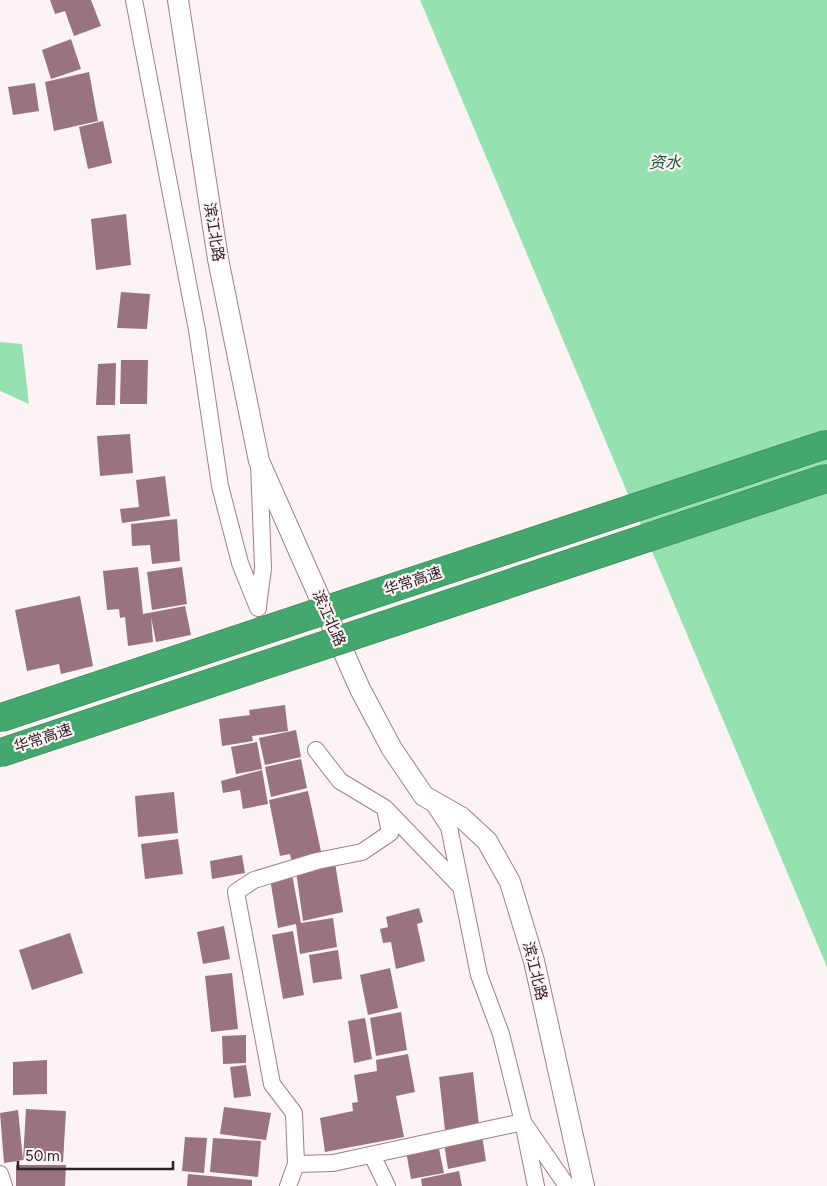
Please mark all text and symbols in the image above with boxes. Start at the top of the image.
water label: 资水 [649,153,682,172]
street label: 滨江北路 [200,201,228,263]
street label: 华常高速 [382,563,444,599]
street label: 滨江北路 [309,587,349,649]
street label: 华常高速 [12,720,74,756]
street label: 滨江北路 [519,940,551,1002]
scale bar [18,1138,172,1170]
text: 50 m [25,1147,60,1165]

